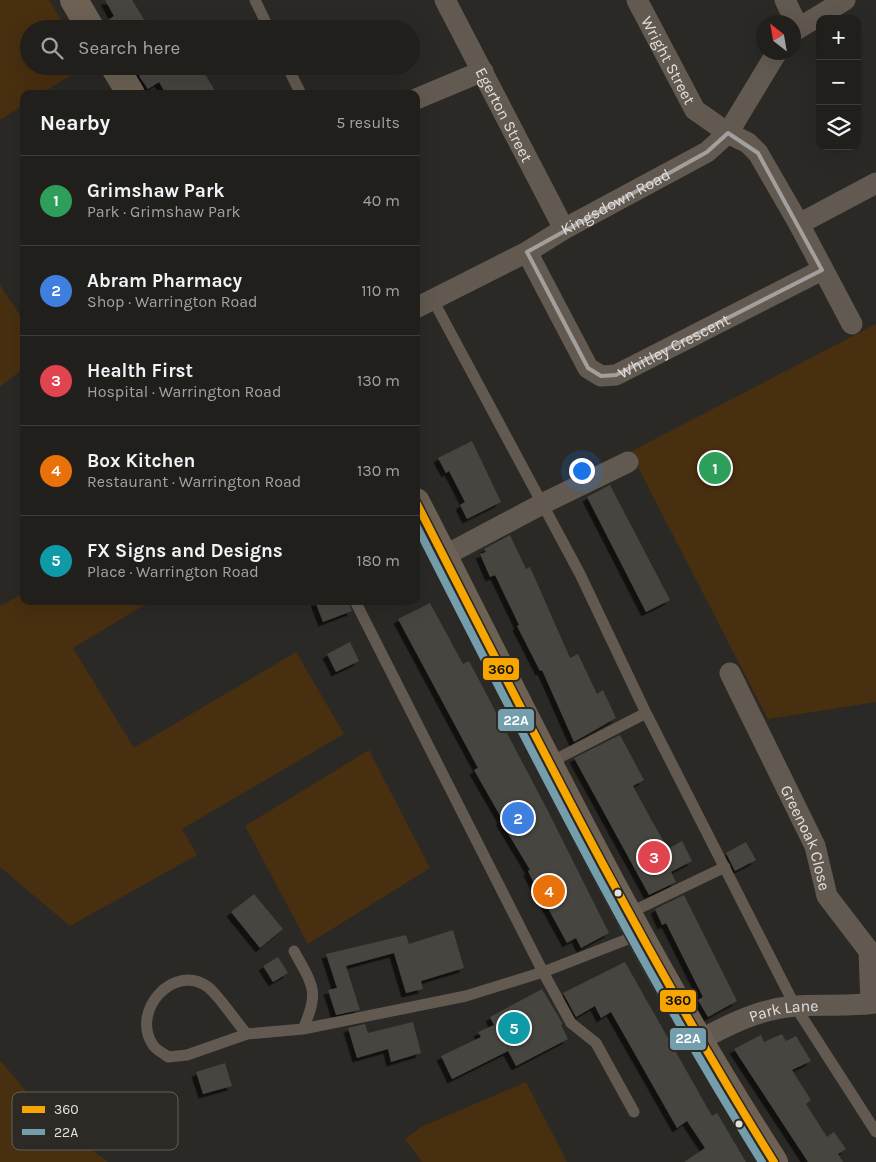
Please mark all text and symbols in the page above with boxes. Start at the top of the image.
street label: Wright Street [638,13,700,107]
north arrow [756,15,801,60]
map controls [816,15,861,150]
button: + [816,15,861,60]
search box [20,20,420,75]
icon: search [38,34,66,62]
text: Search here [78,37,180,59]
button: − [816,60,861,105]
street label: Egerton Street [472,64,537,165]
button: layers [816,105,861,150]
text: Nearby [40,111,110,135]
text: 5 results [336,113,400,132]
street label: Kingsdown Road [557,164,673,239]
text: Grimshaw Park [87,180,225,202]
text: 1 [53,191,59,210]
text: 40 m [363,191,400,210]
text: Park · Grimshaw Park [87,202,240,221]
text: Abram Pharmacy [87,270,242,292]
text: 2 [51,281,61,300]
text: 110 m [361,281,400,300]
text: Shop · Warrington Road [87,292,258,311]
street label: Whitley Crescent [614,309,733,382]
text: Health First [87,360,193,382]
text: 3 [51,371,61,390]
text: 130 m [357,371,400,390]
text: Hospital · Warrington Road [87,382,281,401]
pin: 1 [699,449,731,487]
text: Box Kitchen [87,450,195,472]
your location [569,458,595,484]
text: 4 [51,461,61,480]
text: 130 m [357,461,400,480]
text: Restaurant · Warrington Road [87,472,301,491]
text: FX Signs and Designs [87,540,283,562]
text: 5 [51,551,61,570]
text: 180 m [357,551,400,570]
text: Place · Warrington Road [87,562,259,581]
line badge: 360 [482,657,520,681]
text: 360 [488,661,514,678]
line badge: 22A [497,708,535,732]
text: 22A [503,712,529,729]
street label: Greenoak Close [777,782,835,892]
pin: 2 [502,799,534,837]
pin: 3 [638,838,670,876]
pin: 4 [533,872,565,910]
unlabelled marker [613,888,623,898]
line badge: 360 [659,989,697,1013]
text: 360 [665,992,691,1009]
street label: Park Lane [746,996,818,1026]
pin: 5 [498,1009,530,1047]
line badge: 22A [669,1027,707,1051]
text: 22A [675,1030,701,1047]
legend [12,1092,178,1150]
text: 360 [54,1101,79,1118]
unlabelled marker [734,1119,744,1129]
text: 22A [54,1124,78,1141]

